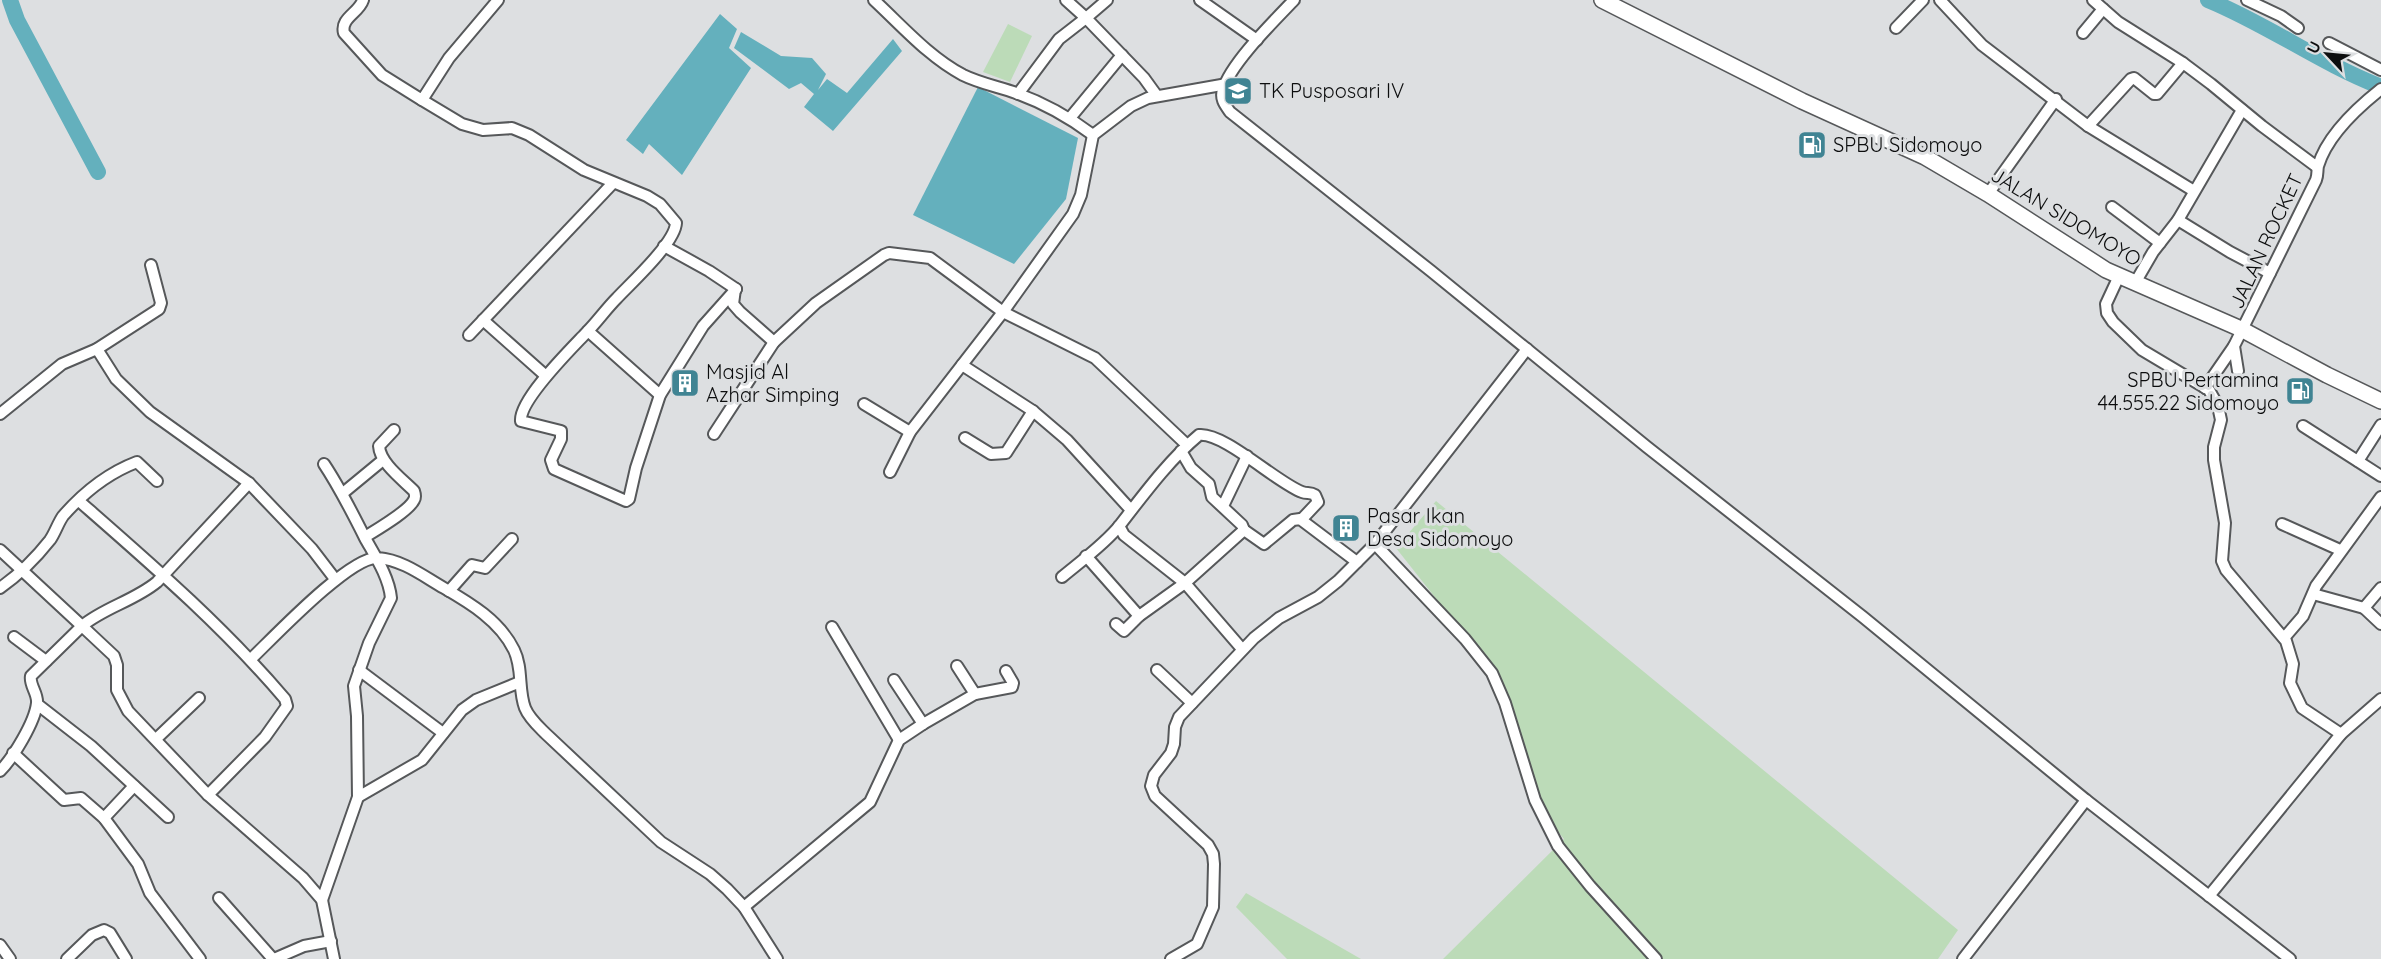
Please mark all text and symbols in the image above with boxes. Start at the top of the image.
north arrow [2297,24,2357,84]
text: U [2302,38,2325,57]
school or university icon: TK Pusposari IV [1222,75,1254,107]
place label: TK Pusposari IV [1259,78,1404,103]
fuel station icon: SPBU Sidomoyo [1796,129,1828,161]
place label: SPBU Sidomoyo [1833,132,1982,157]
street label: JALAN SIDOMOYO [1987,162,2146,271]
street label: JALAN ROCKET [2223,169,2308,312]
place label: Masjid Al Azhar Simping [706,359,839,407]
building icon: Masjid Al Azhar Simping [669,367,701,399]
place label: SPBU Pertamina 44.555.22 Sidomoyo [2097,367,2279,415]
fuel station icon: SPBU Pertamina 44.555.22 Sidomoyo [2284,375,2316,407]
place label: Pasar Ikan Desa Sidomoyo [1367,503,1513,551]
building icon: Pasar Ikan Desa Sidomoyo [1330,512,1362,544]

